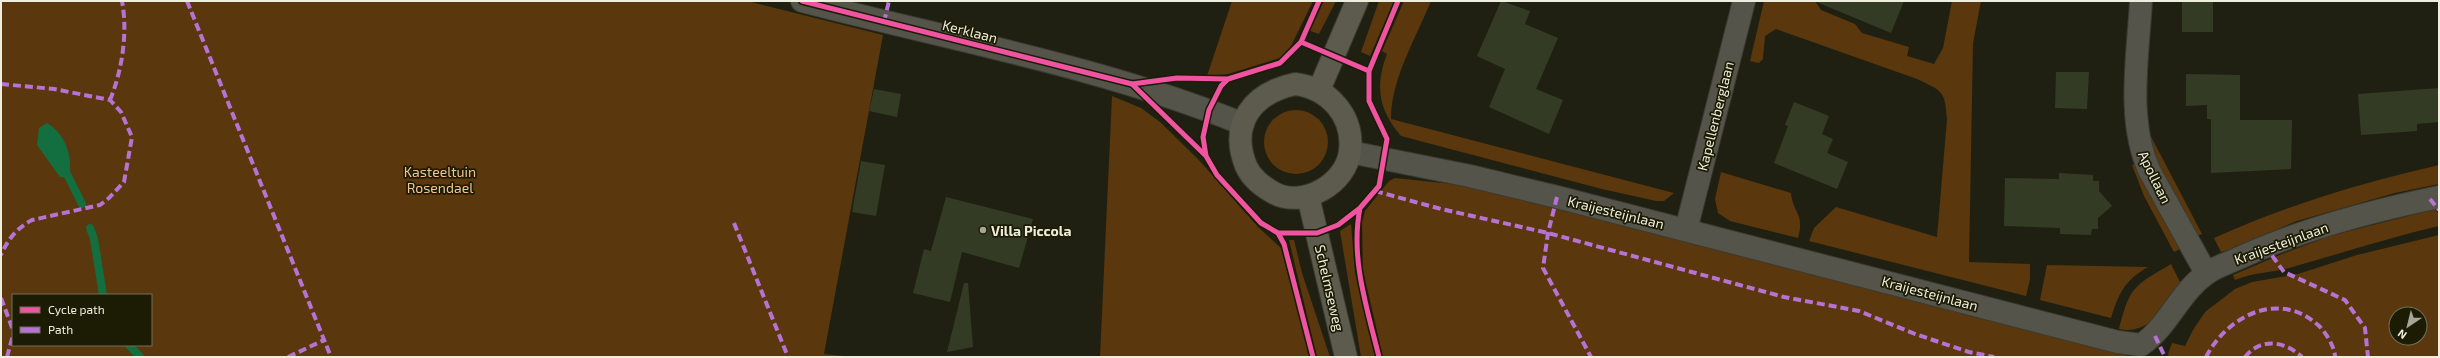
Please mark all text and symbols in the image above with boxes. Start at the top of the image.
street label: Kerklaan [941,16,999,46]
street label: Kapellenberglaan [1693,60,1737,172]
street label: Apollaan [2135,148,2175,206]
park label: Kasteeltuin Rosendael [404,163,476,196]
street label: Kraijesteijnlaan [1566,192,1666,232]
street label: Kraijesteijnlaan [2232,218,2330,268]
place label: Villa Piccola [991,222,1071,239]
marker: Villa Piccola [978,225,988,235]
street label: Schelmseweg [1312,243,1348,333]
street label: Kraijesteijnlaan [1880,272,1980,314]
legend [12,294,152,346]
text: Cycle path [48,302,105,316]
north arrow [2388,306,2428,346]
text: Path [48,322,73,336]
text: N [2395,327,2409,342]

